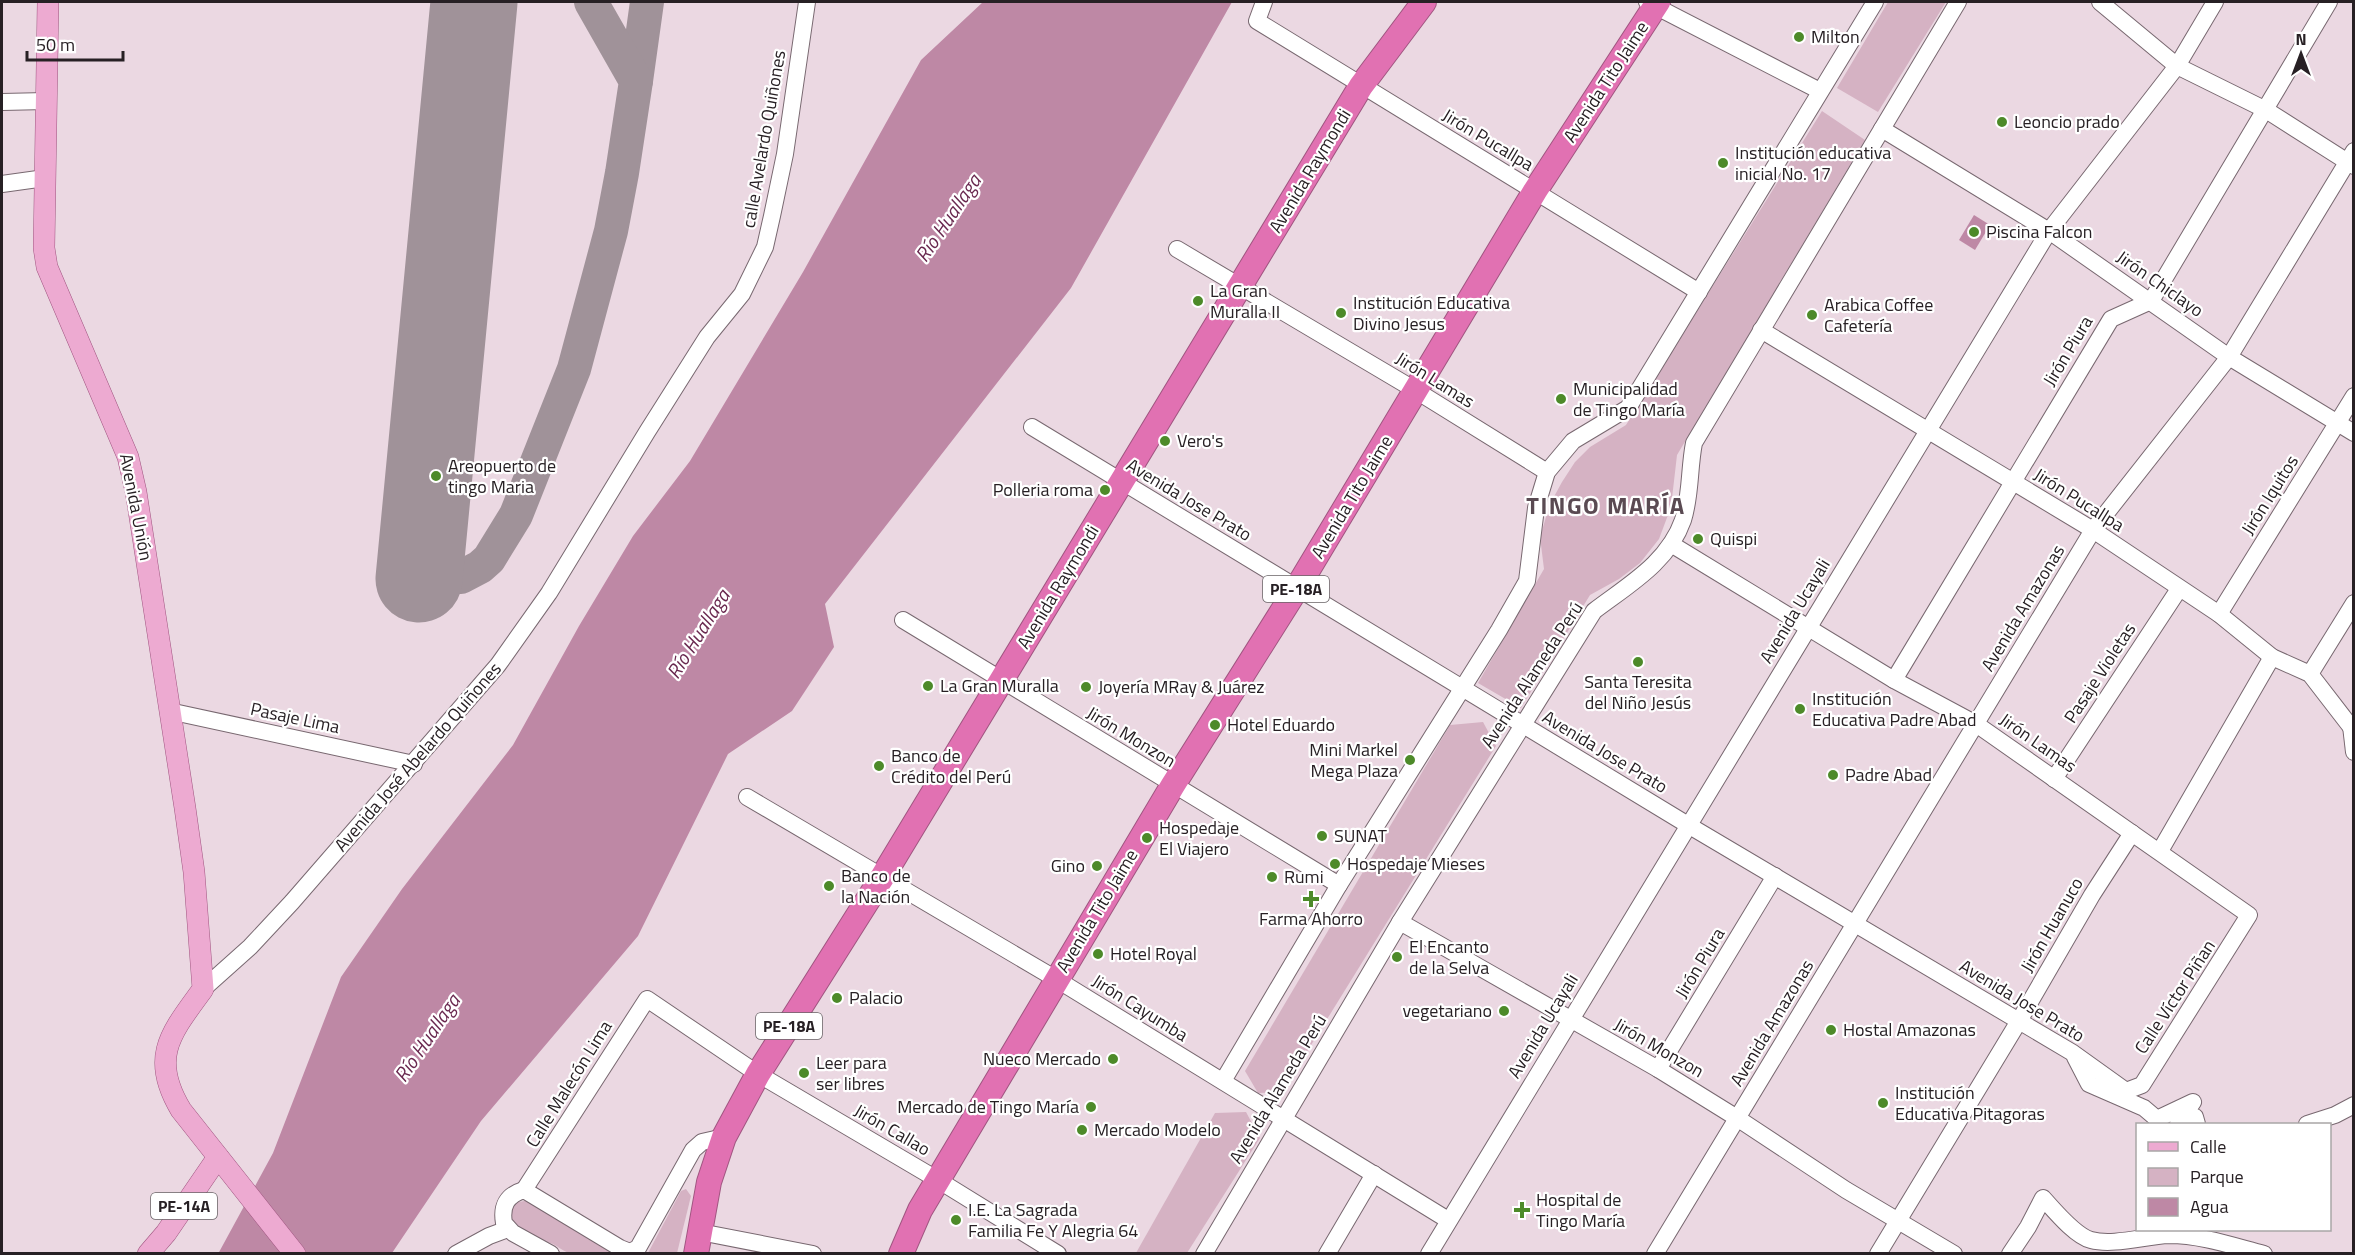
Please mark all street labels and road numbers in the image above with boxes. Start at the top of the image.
street label: Avenida Tito Jaime [1556,16,1655,148]
street label: calle Avelardo Quiñones [735,48,792,230]
street label: Jirón Pucallpa [1437,102,1539,177]
street label: Avenida Raymondi [1262,104,1357,238]
street label: Jirón Chiclayo [2111,244,2209,324]
street label: Jirón Piura [2036,310,2099,391]
street label: Jirón Lamas [1391,345,1480,414]
street label: Avenida Tito Jaime [1304,430,1399,564]
street label: Jirón Iquitos [2234,449,2305,540]
street label: Avenida Unión [113,451,160,563]
street label: Avenida Jose Prato [1121,451,1257,548]
street label: Jirón Pucallpa [2029,461,2130,538]
street label: Avenida Raymondi [1010,520,1105,654]
street label: Avenida Amazonas [1974,539,2071,676]
street label: Avenida Ucayali [1753,553,1837,668]
road number: PE-18A [1263,576,1329,602]
street label: Avenida Alameda Perú [1474,596,1589,753]
street label: Pasaje Violetas [2057,617,2142,728]
street label: Avenida José Abelardo Quiñones [328,656,508,857]
street label: Pasaje Lima [248,695,342,740]
street label: Jirón Monzon [1082,699,1181,774]
street label: Avenida Jose Prato [1537,703,1673,800]
street label: Jirón Lamas [1994,706,2082,779]
street label: Avenida Tito Jaime [1049,844,1144,978]
street label: Jirón Huanuco [2013,872,2090,977]
street label: Jirón Piura [1668,922,1731,1003]
street label: Calle Víctor Piñan [2127,934,2222,1059]
street label: Avenida Jose Prato [1954,952,2090,1049]
street label: Avenida Amazonas [1723,954,1820,1091]
street label: Jirón Cayumba [1087,967,1194,1048]
street label: Avenida Ucayali [1501,968,1585,1083]
street label: Avenida Alameda Perú [1222,1009,1333,1169]
street label: Jirón Monzon [1609,1011,1709,1084]
road number: PE-18A [756,1013,822,1039]
street label: Calle Malecón Lima [519,1015,618,1152]
street label: Jirón Callao [849,1097,935,1162]
road number: PE-14A [151,1193,217,1219]

